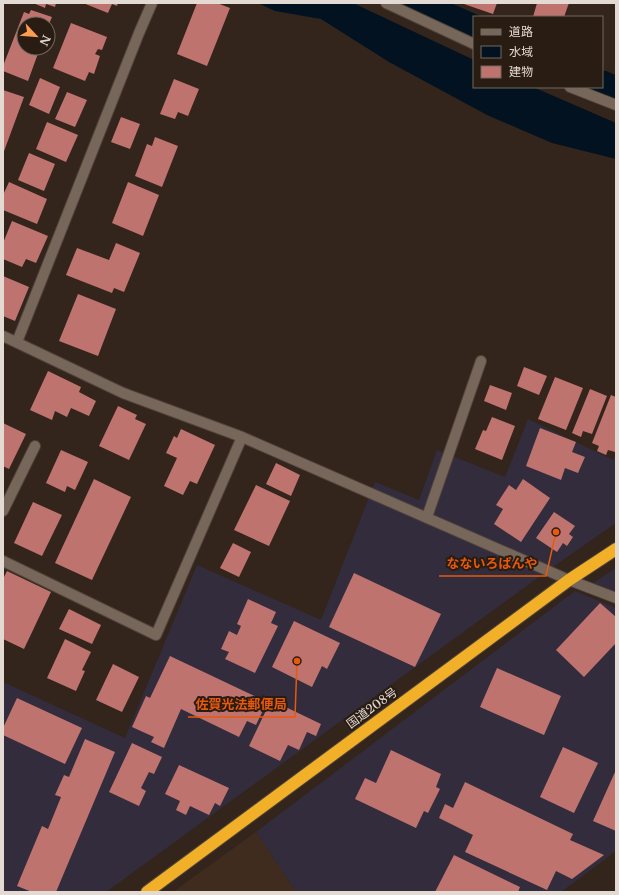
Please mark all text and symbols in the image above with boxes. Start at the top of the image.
north arrow [16,16,56,56]
legend [473,16,603,88]
text: 道路 [509,24,533,39]
text: N [36,33,54,49]
text: 水域 [509,44,533,59]
text: 建物 [509,64,533,79]
callout: なないろぱんや [439,551,546,576]
text: なないろぱんや [446,555,538,572]
street label: 国道208号 [343,684,400,731]
callout: 佐賀光法郵便局 [188,692,295,717]
text: 佐賀光法郵便局 [195,696,287,713]

